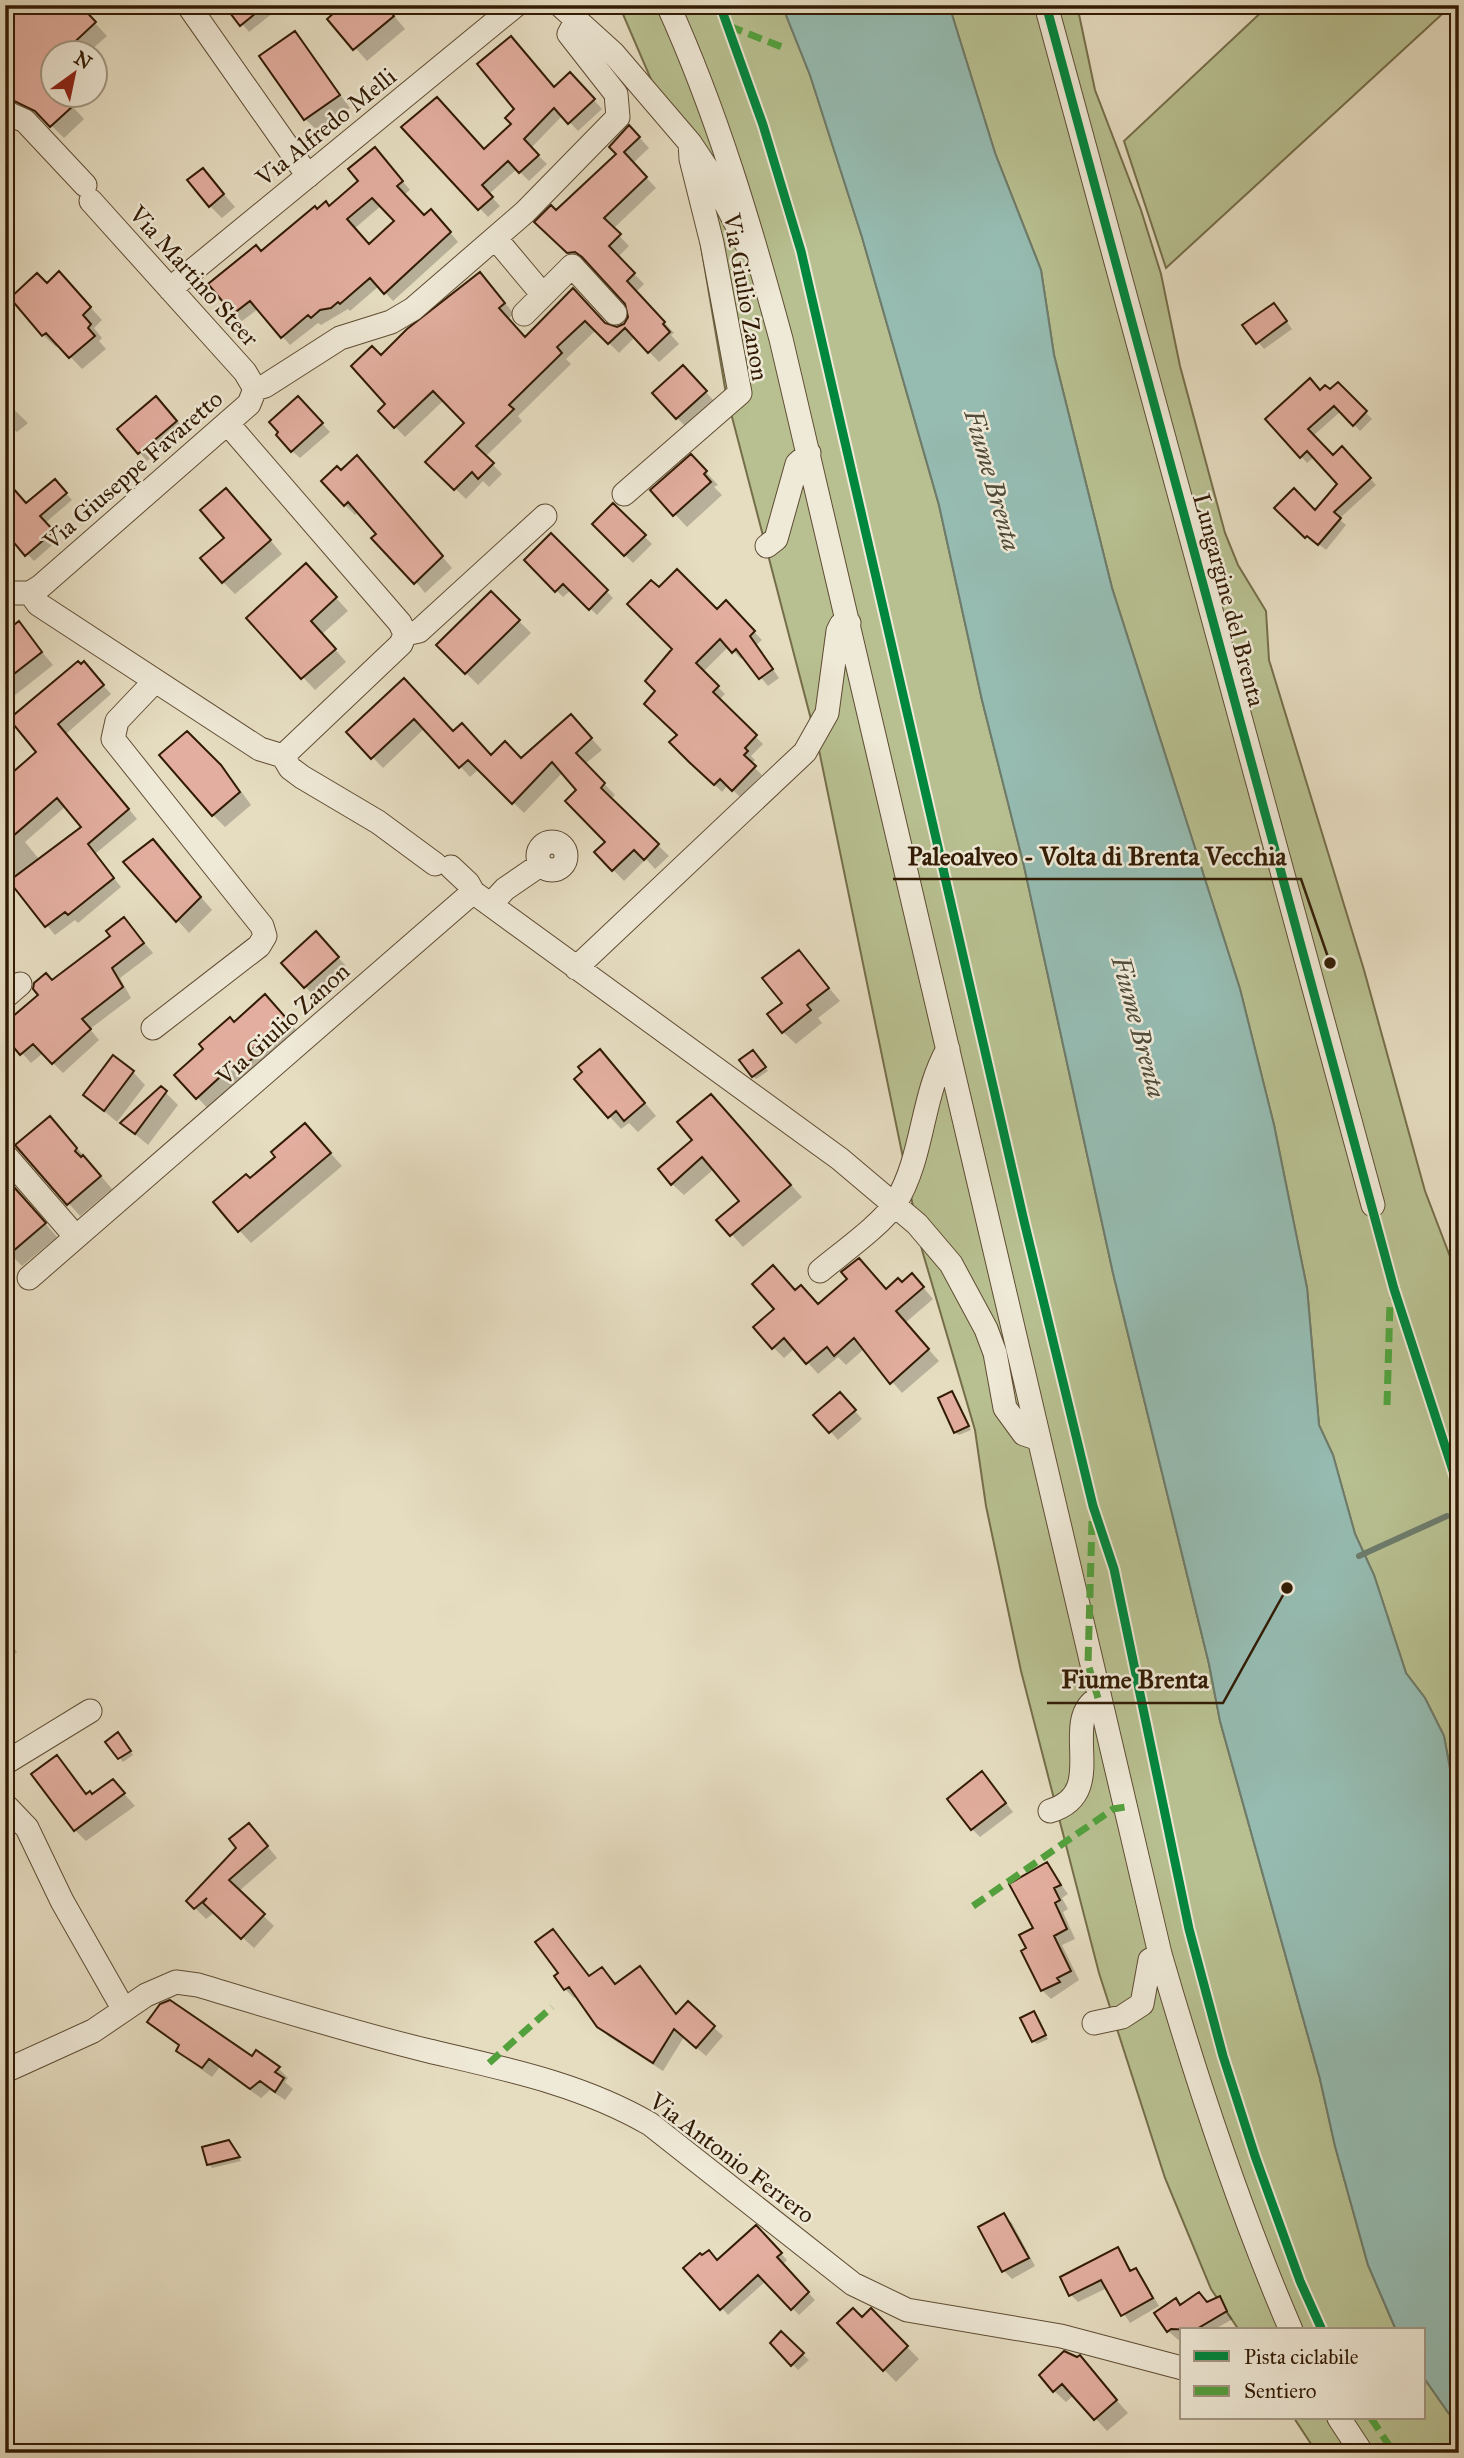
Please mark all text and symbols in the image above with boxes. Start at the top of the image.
north arrow [38,38,108,108]
text: N [70,46,96,74]
street label: Via Alfredo Melli [249,61,402,193]
street label: Via Martino Steer [122,199,265,353]
street label: Via Giulio Zanon [716,210,775,383]
street label: Via Giuseppe Favaretto [36,384,229,557]
water label: Fiume Brenta [957,405,1028,554]
street label: Lungargine del Brenta [1186,490,1272,711]
callout: Paleoalveo - Volta di Brenta Vecchia [893,832,1301,879]
text: Paleoalveo - Volta di Brenta Vecchia [907,840,1288,872]
water label: Fiume Brenta [1104,952,1173,1101]
street label: Via Giulio Zanon [209,956,356,1092]
callout: Fiume Brenta [1047,1656,1223,1703]
text: Fiume Brenta [1061,1663,1210,1695]
street label: Via Antonio Ferrero [643,2085,821,2230]
legend [1180,2328,1426,2420]
text: Pista ciclabile [1244,2344,1359,2370]
text: Sentiero [1244,2378,1317,2404]

